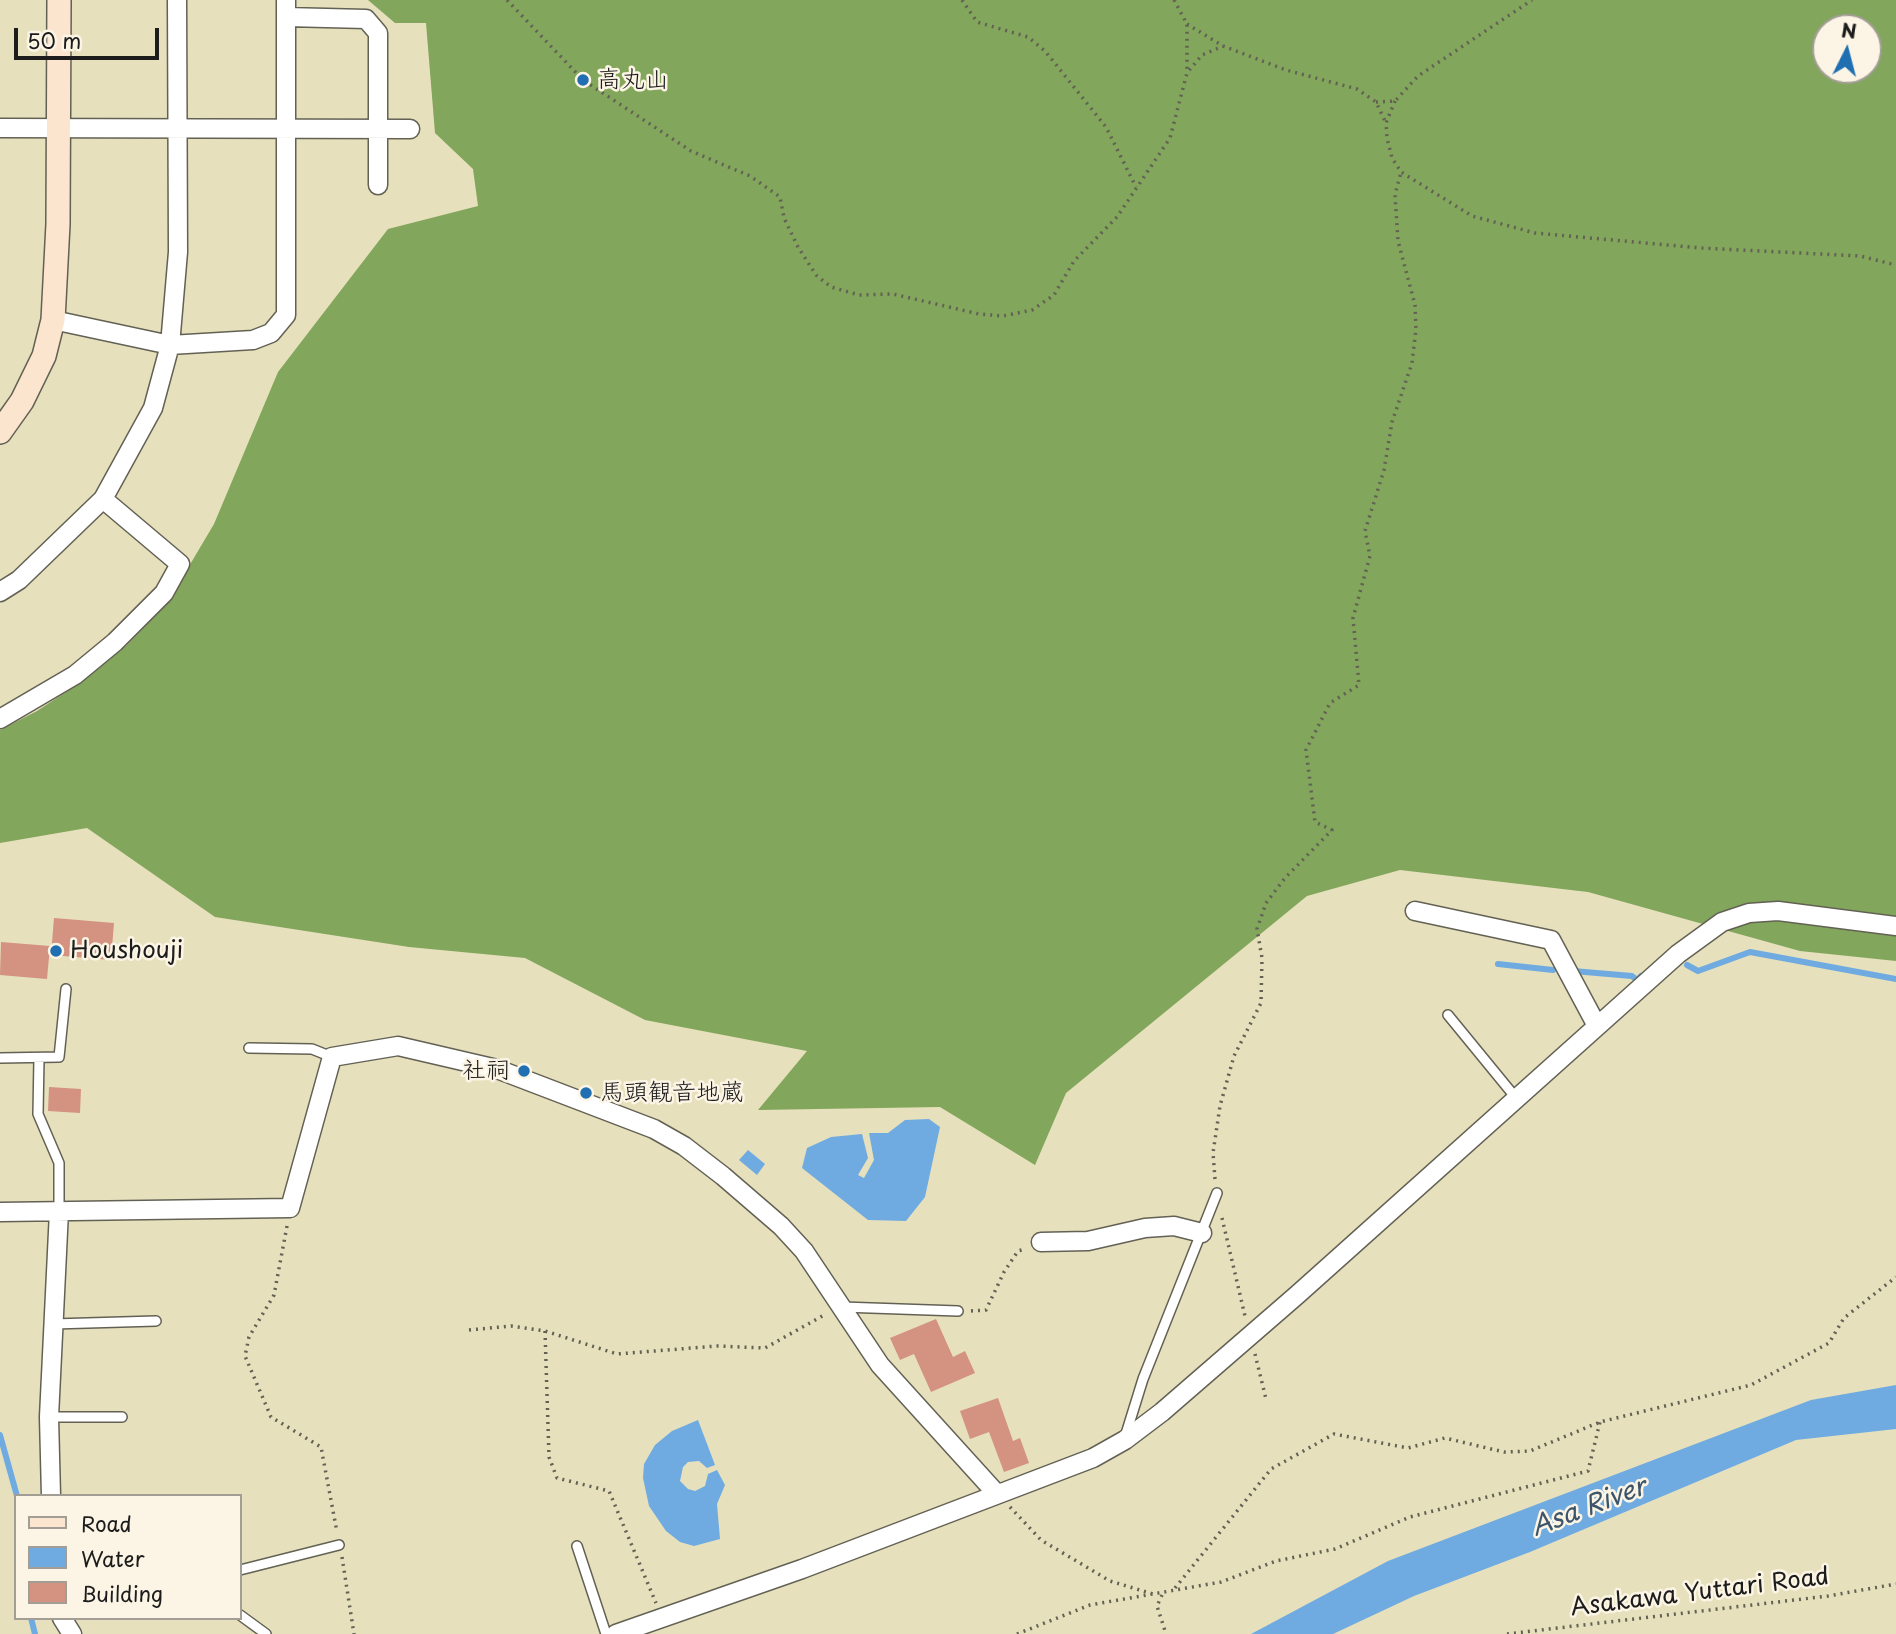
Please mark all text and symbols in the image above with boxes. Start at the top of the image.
scale bar [18,14,163,58]
north arrow [1812,14,1882,84]
text: N [1840,15,1858,45]
text: 50 m [27,24,81,56]
place label: 高丸山 [597,66,669,94]
marker: 高丸山 [575,72,591,88]
place label: Houshouji [70,937,183,965]
marker: Houshouji [48,943,64,959]
place label: 社祠 [462,1057,510,1085]
marker: 社祠 [516,1063,532,1079]
place label: 馬頭観音地蔵 [600,1079,744,1107]
marker: 馬頭観音地蔵 [578,1085,594,1101]
water label: Asa River [1527,1472,1651,1544]
legend [14,1494,242,1620]
text: Road [81,1507,132,1539]
text: Water [81,1542,144,1574]
street label: Asakawa Yuttari Road [1569,1563,1831,1623]
text: Building [81,1577,163,1609]

